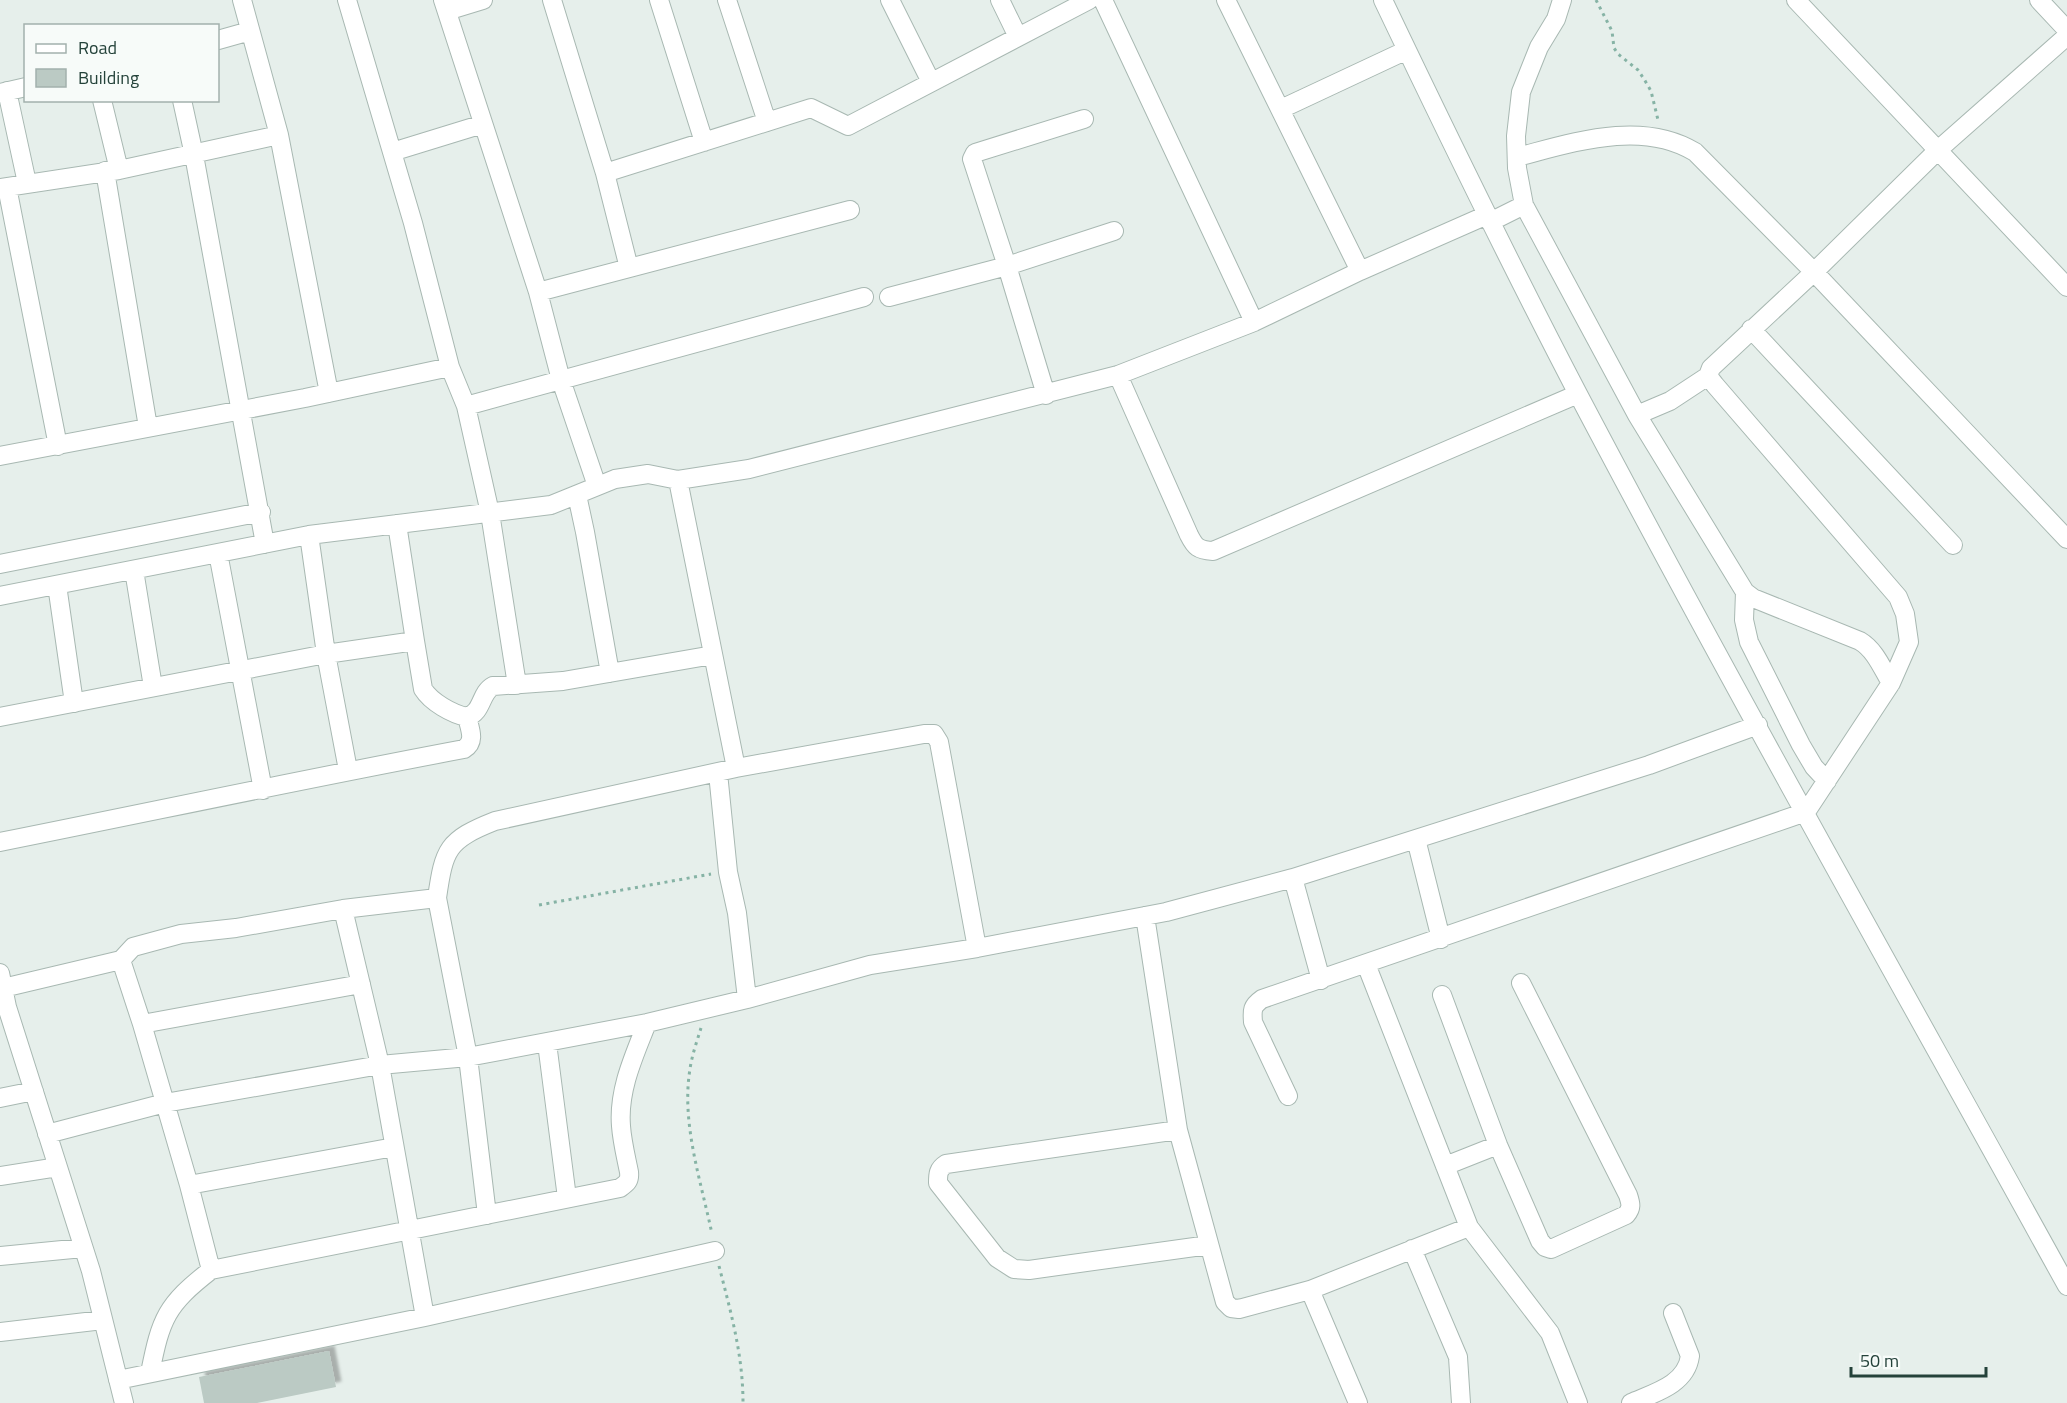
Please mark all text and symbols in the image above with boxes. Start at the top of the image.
legend [24,24,219,102]
text: Road [78,34,117,61]
text: Building [78,64,139,91]
scale bar [1851,1340,1986,1378]
text: 50 m [1860,1347,1899,1374]

